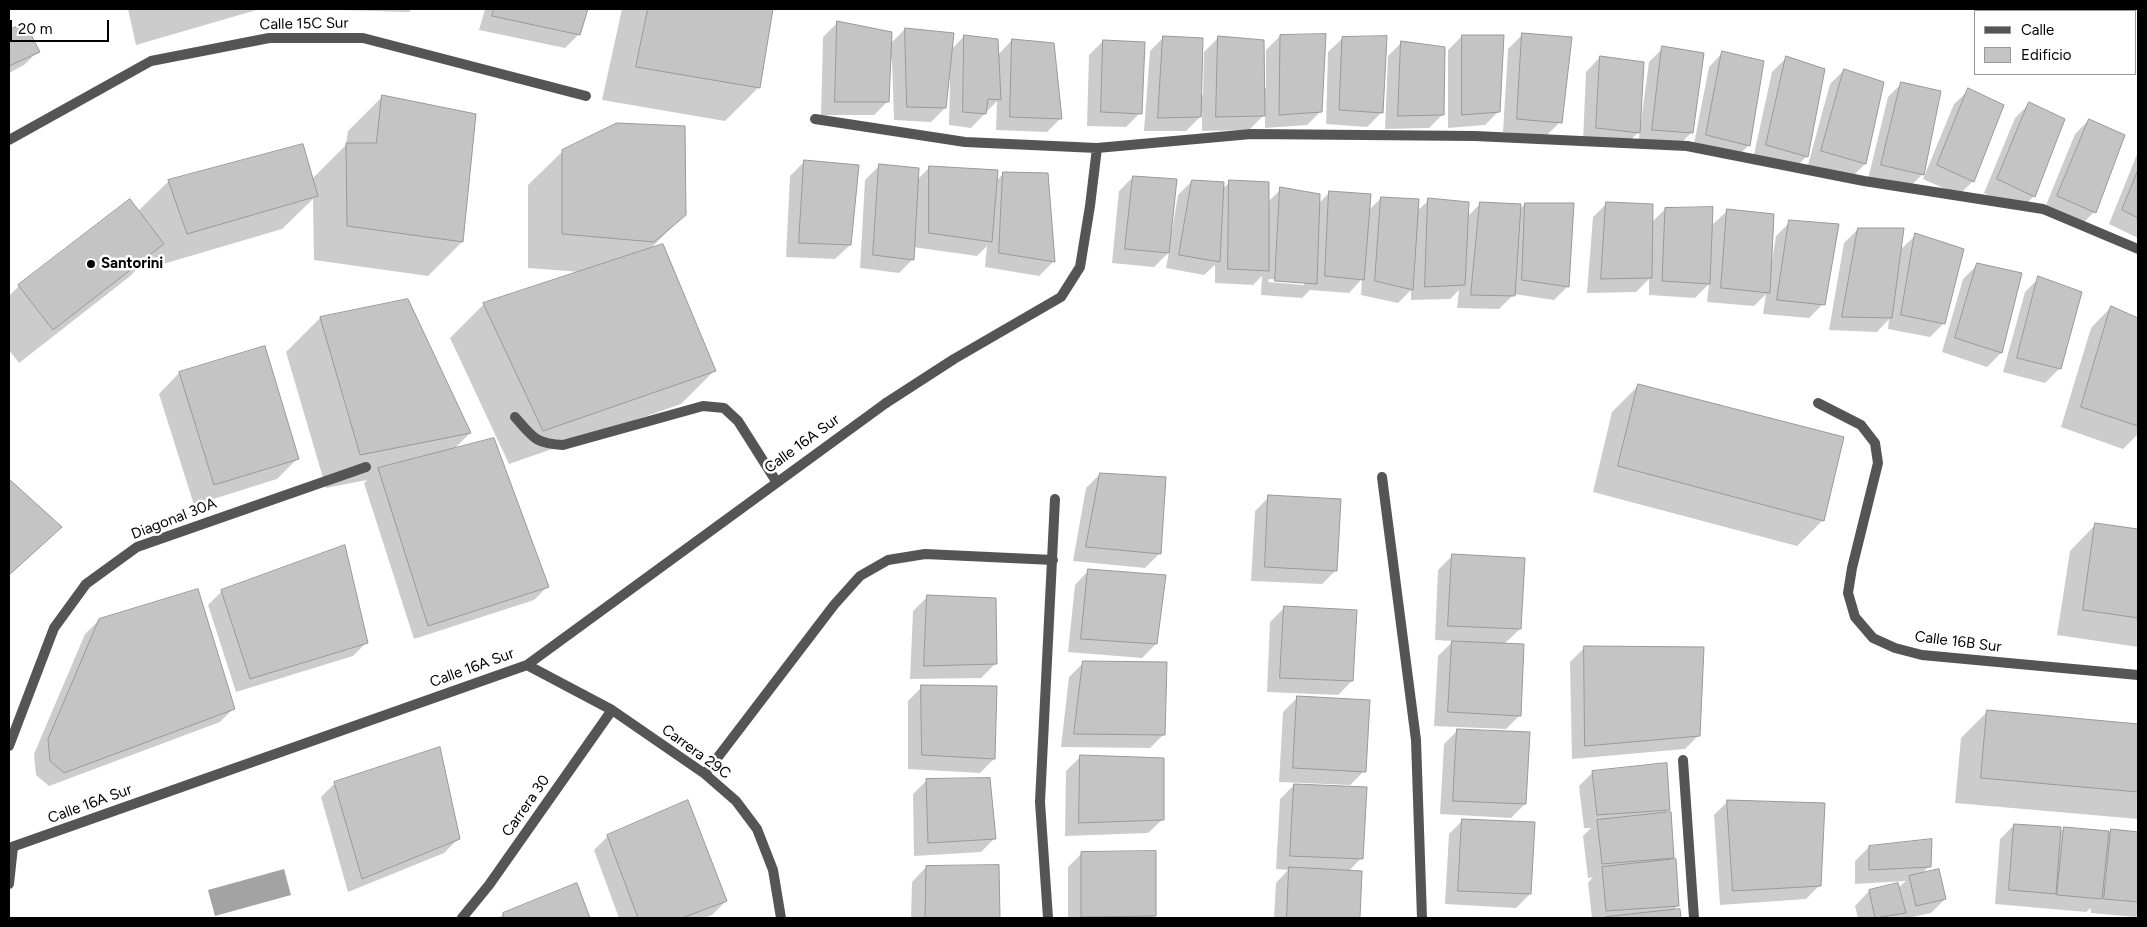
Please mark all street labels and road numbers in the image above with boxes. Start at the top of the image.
street label: Calle 15C Sur [259,14,349,34]
street label: Calle 16A Sur [761,411,843,477]
street label: Diagonal 30A [129,494,219,544]
street label: Calle 16B Sur [1914,628,2002,656]
street label: Calle 16A Sur [428,644,516,692]
street label: Carrera 29C [658,721,734,783]
street label: Carrera 30 [498,772,554,840]
street label: Calle 16A Sur [46,780,134,828]

